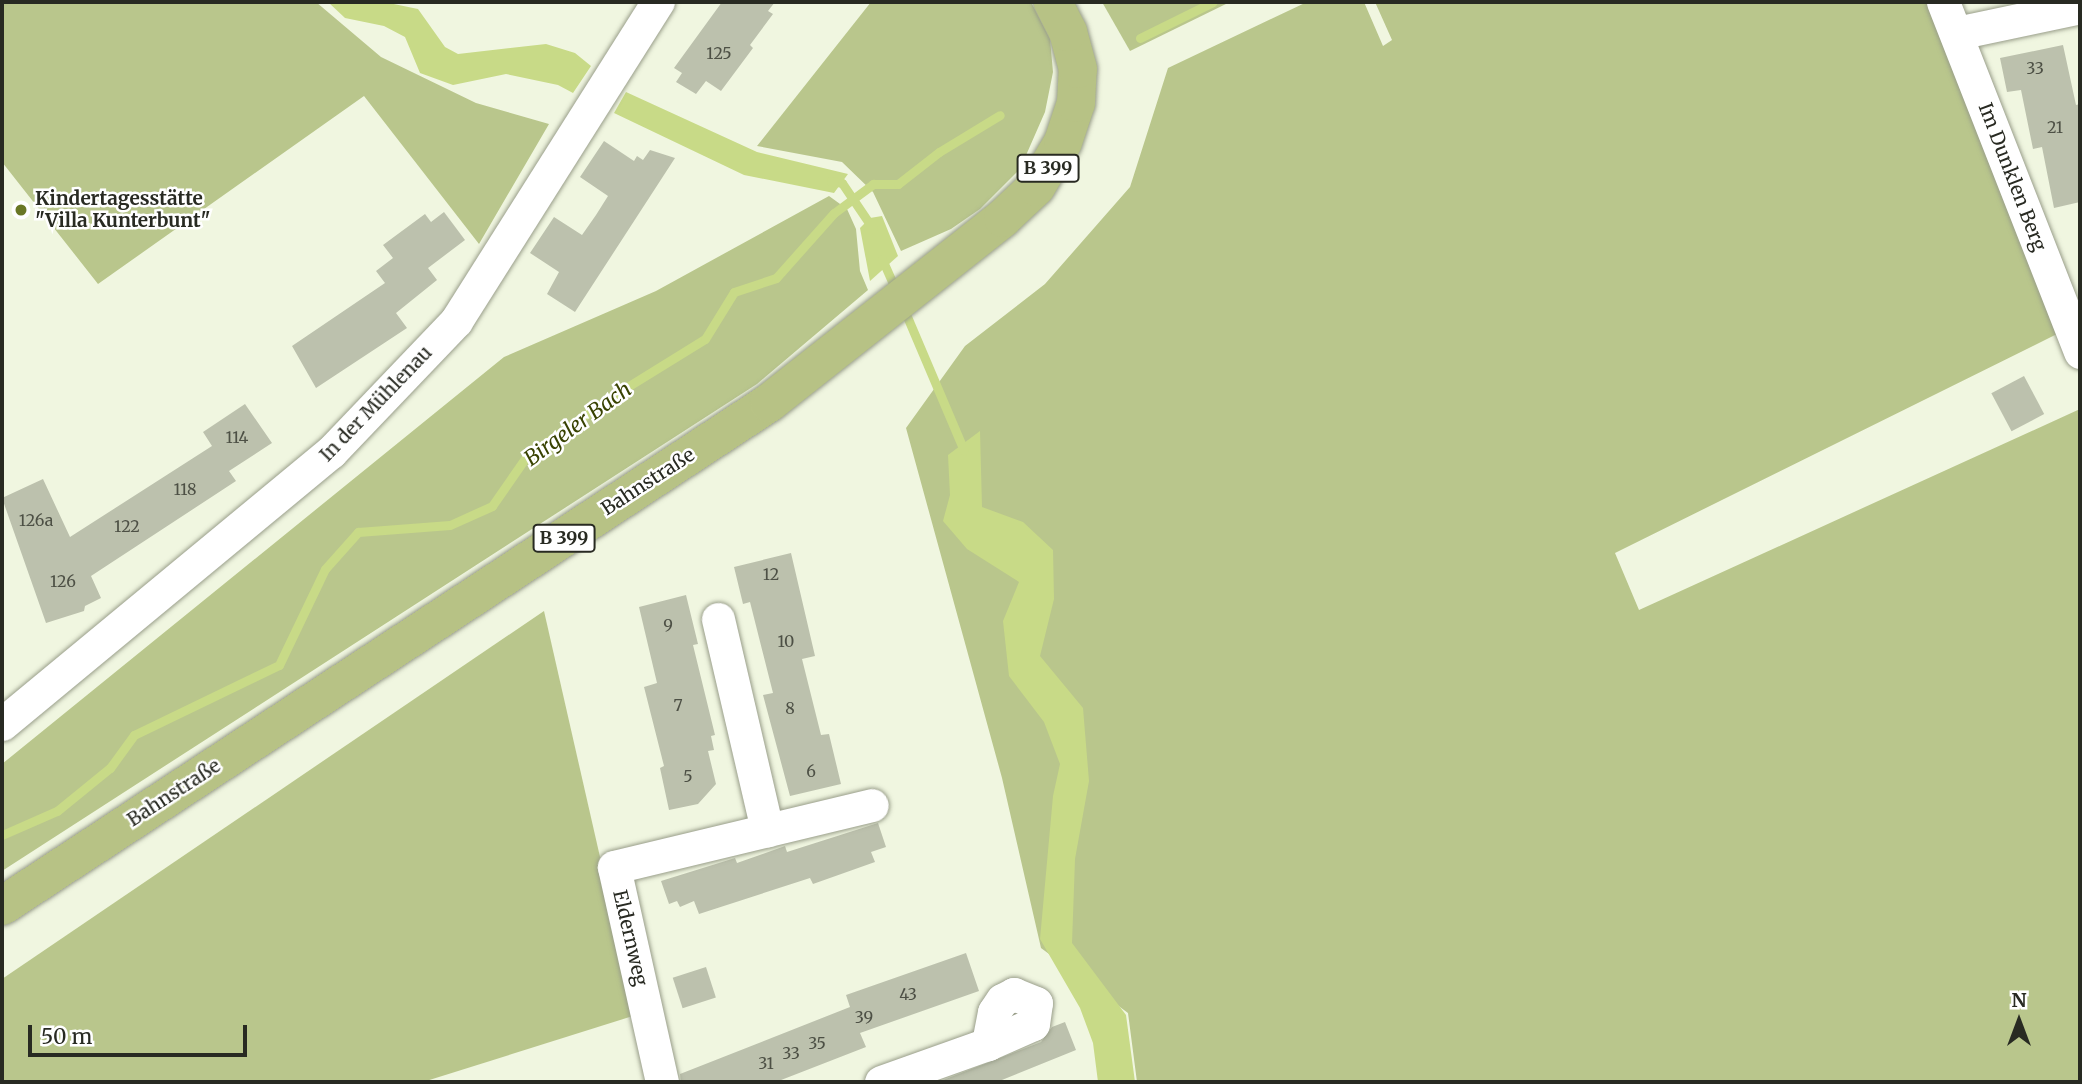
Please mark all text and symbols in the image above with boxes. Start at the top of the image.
house number: 125 [706,43,732,63]
house number: 33 [2026,58,2044,78]
street label: Im Dunklen Berg [1973,100,2051,254]
house number: 21 [2047,117,2063,137]
road number: B 399 [1016,154,1080,182]
place label: Kindertagesstätte "Villa Kunterbunt" [35,188,210,232]
marker: Kindertagesstätte "Villa Kunterbunt" [13,202,29,218]
street label: In der Mühlenau [315,342,437,466]
water label: Birgeler Bach [519,377,637,471]
house number: 114 [226,427,248,447]
street label: Bahnstraße [597,443,699,521]
house number: 118 [173,479,197,499]
house number: 126a [19,510,53,530]
house number: 122 [114,516,140,536]
road number: B 399 [532,524,596,552]
house number: 12 [763,564,779,584]
house number: 126 [50,571,76,591]
house number: 9 [663,615,673,635]
house number: 10 [778,631,794,651]
house number: 7 [673,695,683,715]
house number: 8 [785,698,795,718]
street label: Bahnstraße [123,754,225,832]
house number: 6 [806,761,816,781]
house number: 5 [683,766,693,786]
street label: Eldernweg [608,888,652,988]
house number: 43 [899,984,917,1004]
north arrow [1984,986,2054,1056]
text: N [2011,988,2027,1012]
house number: 39 [855,1007,873,1027]
scale bar [32,1010,250,1054]
text: 50 m [41,1023,92,1050]
house number: 35 [808,1033,826,1053]
house number: 33 [782,1043,800,1063]
house number: 31 [758,1053,774,1073]

